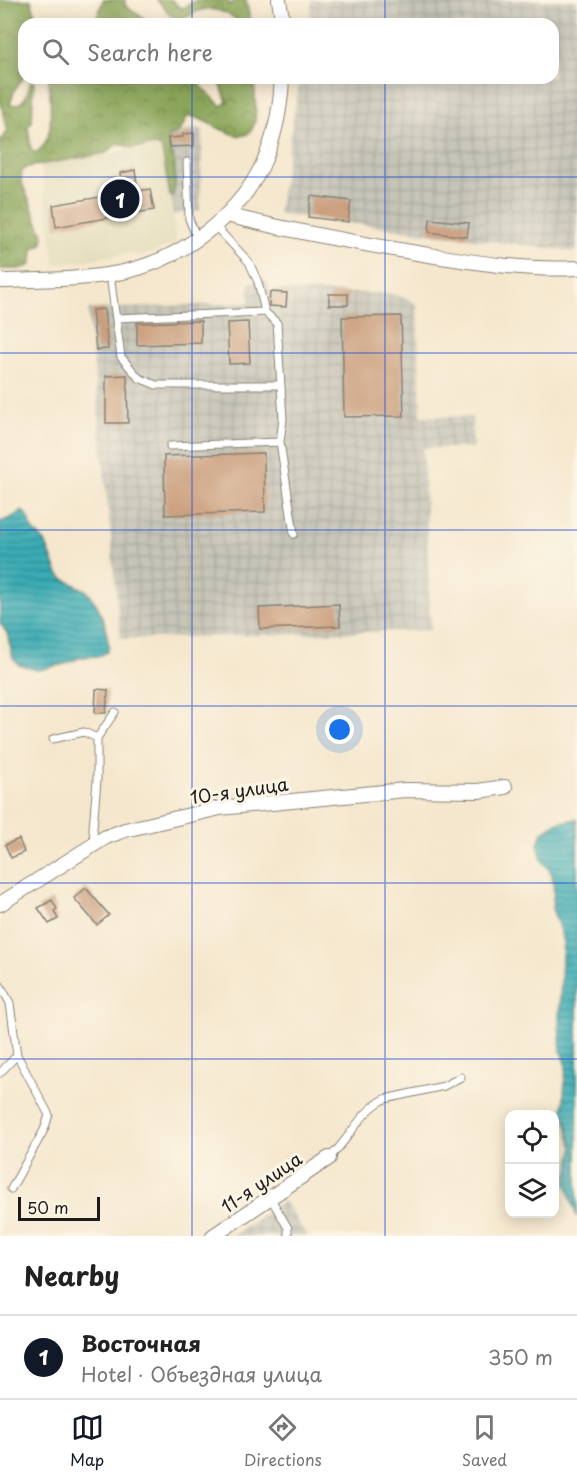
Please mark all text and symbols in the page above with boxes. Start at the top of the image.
search box [18,18,559,84]
icon: search [39,35,72,68]
text: Search here [87,35,213,68]
pin: 1 [100,176,140,222]
your location [325,715,354,744]
street label: 10-я улица [188,770,291,810]
map controls [505,1110,559,1218]
button: locate [505,1110,559,1164]
street label: 11-я улица [215,1144,308,1219]
button: layers [505,1164,559,1218]
scale bar [18,1194,100,1222]
text: 50 m [27,1195,68,1219]
text: Nearby [24,1256,119,1295]
text: Восточная [81,1326,201,1359]
text: 1 [39,1342,48,1372]
text: 350 m [488,1342,553,1372]
text: Hotel · Объездная улица [81,1359,322,1389]
tab: Map [70,1411,104,1471]
tab: Directions [244,1411,322,1471]
tab: Saved [462,1411,507,1471]

